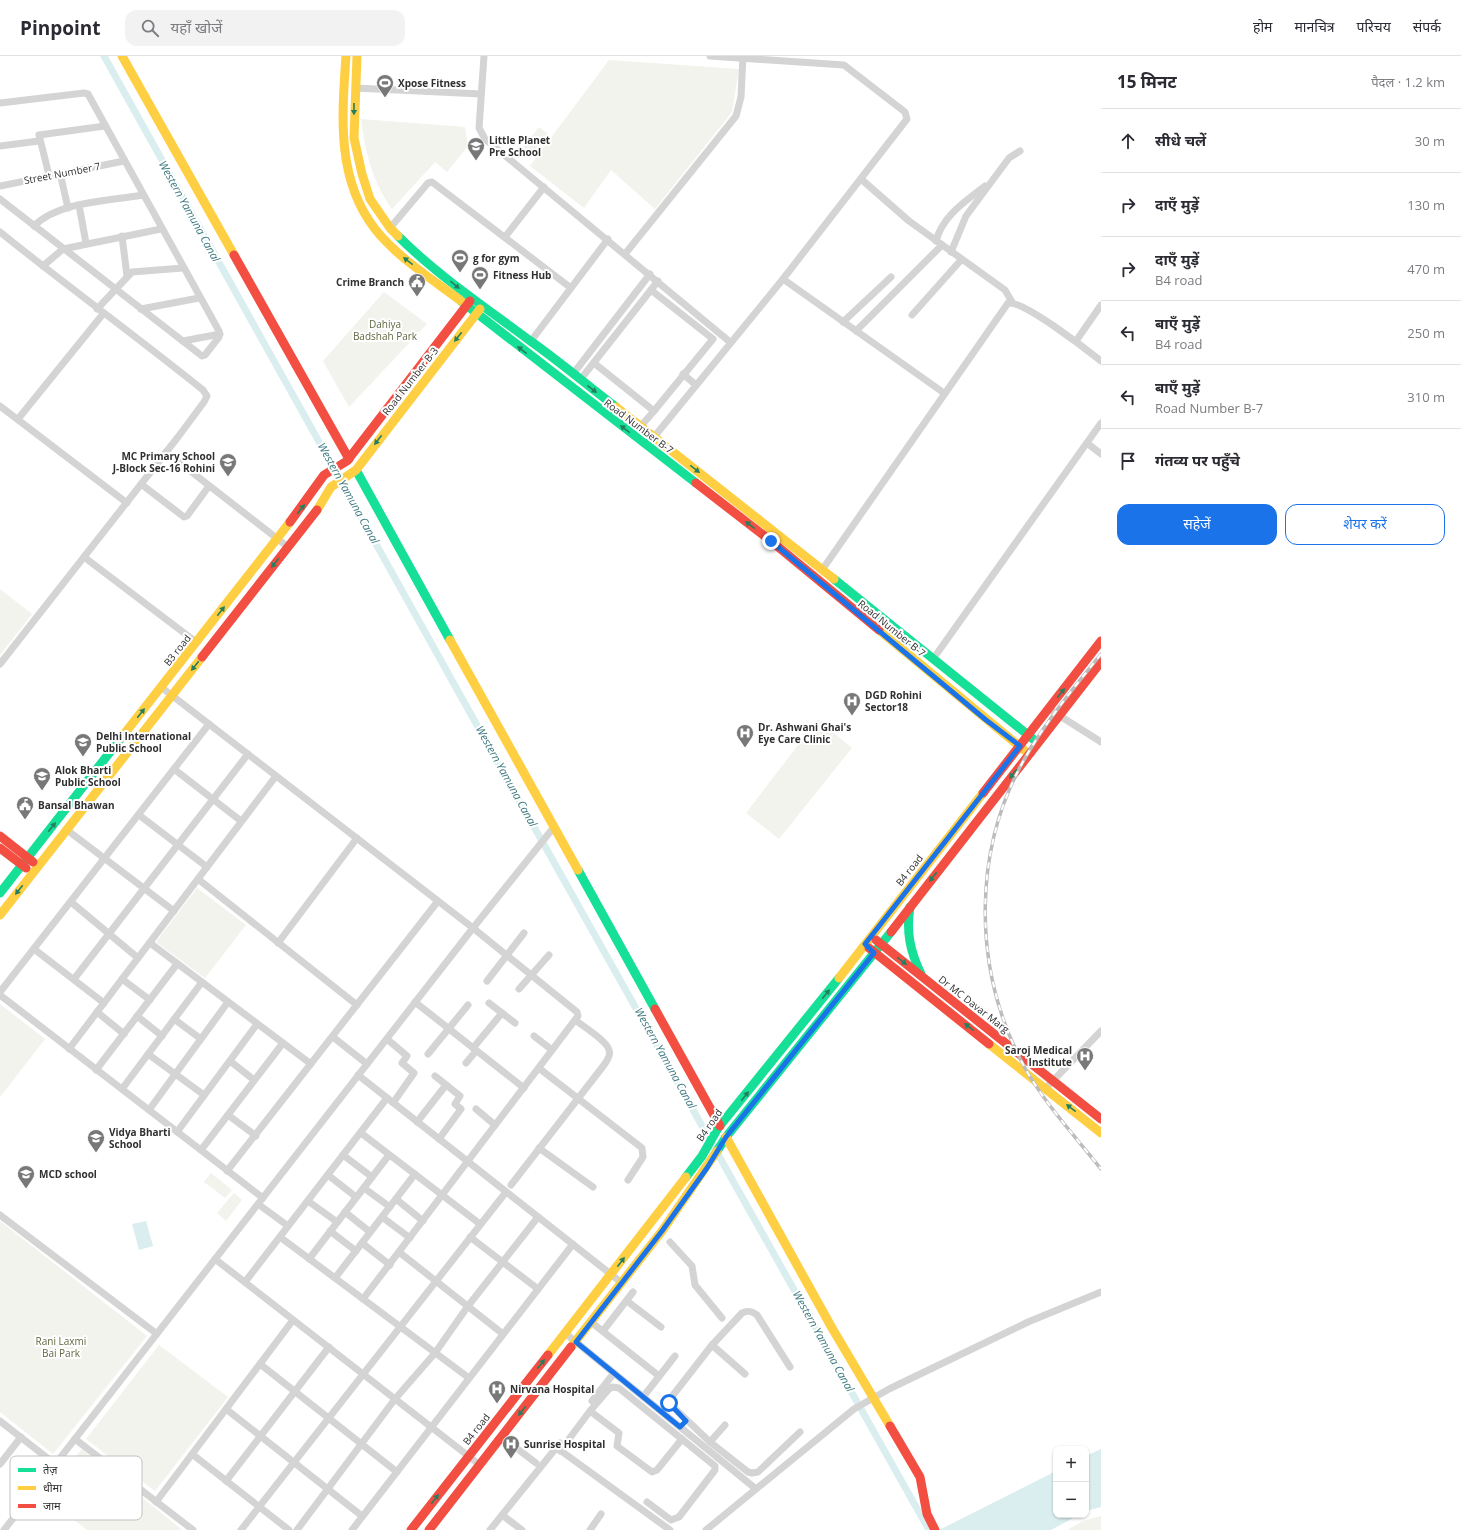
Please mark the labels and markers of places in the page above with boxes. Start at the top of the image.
sports icon: Xpose Fitness [375,73,395,98]
place label: Xpose Fitness [398,76,466,90]
place label: Little Planet Pre School [489,133,551,159]
school or university icon: Little Planet Pre School [466,136,486,161]
sports icon: g for gym [450,248,470,273]
place label: g for gym [473,251,520,265]
sports icon: Fitness Hub [470,265,490,290]
place label: Fitness Hub [493,268,551,282]
public building icon: Crime Branch [407,272,427,297]
place label: Crime Branch [336,275,404,289]
place label: MC Primary School J-Block Sec-16 Rohini [112,449,215,475]
school or university icon: MC Primary School J-Block Sec-16 Rohini [218,452,238,477]
place label: DGD Rohini Sector18 [865,688,922,714]
hospital icon: DGD Rohini Sector18 [842,691,862,716]
place label: Dr. Ashwani Ghai's Eye Care Clinic [758,720,851,746]
hospital icon: Dr. Ashwani Ghai's Eye Care Clinic [735,723,755,748]
place label: Delhi International Public School [96,729,191,755]
school or university icon: Delhi International Public School [73,732,93,757]
place label: Alok Bharti Public School [55,763,121,789]
school or university icon: Alok Bharti Public School [32,766,52,791]
public building icon: Bansal Bhawan [15,795,35,820]
place label: Bansal Bhawan [38,798,115,812]
place label: Saroj Medical Institute [1005,1043,1072,1069]
hospital icon: Saroj Medical Institute [1075,1046,1095,1071]
place label: Vidya Bharti School [109,1125,170,1151]
school or university icon: Vidya Bharti School [86,1128,106,1153]
school or university icon: MCD school [16,1164,36,1189]
place label: MCD school [39,1167,97,1181]
hospital icon: Nirvana Hospital [487,1379,507,1404]
place label: Nirvana Hospital [510,1382,594,1396]
hospital icon: Sunrise Hospital [501,1434,521,1459]
place label: Sunrise Hospital [524,1437,605,1451]

